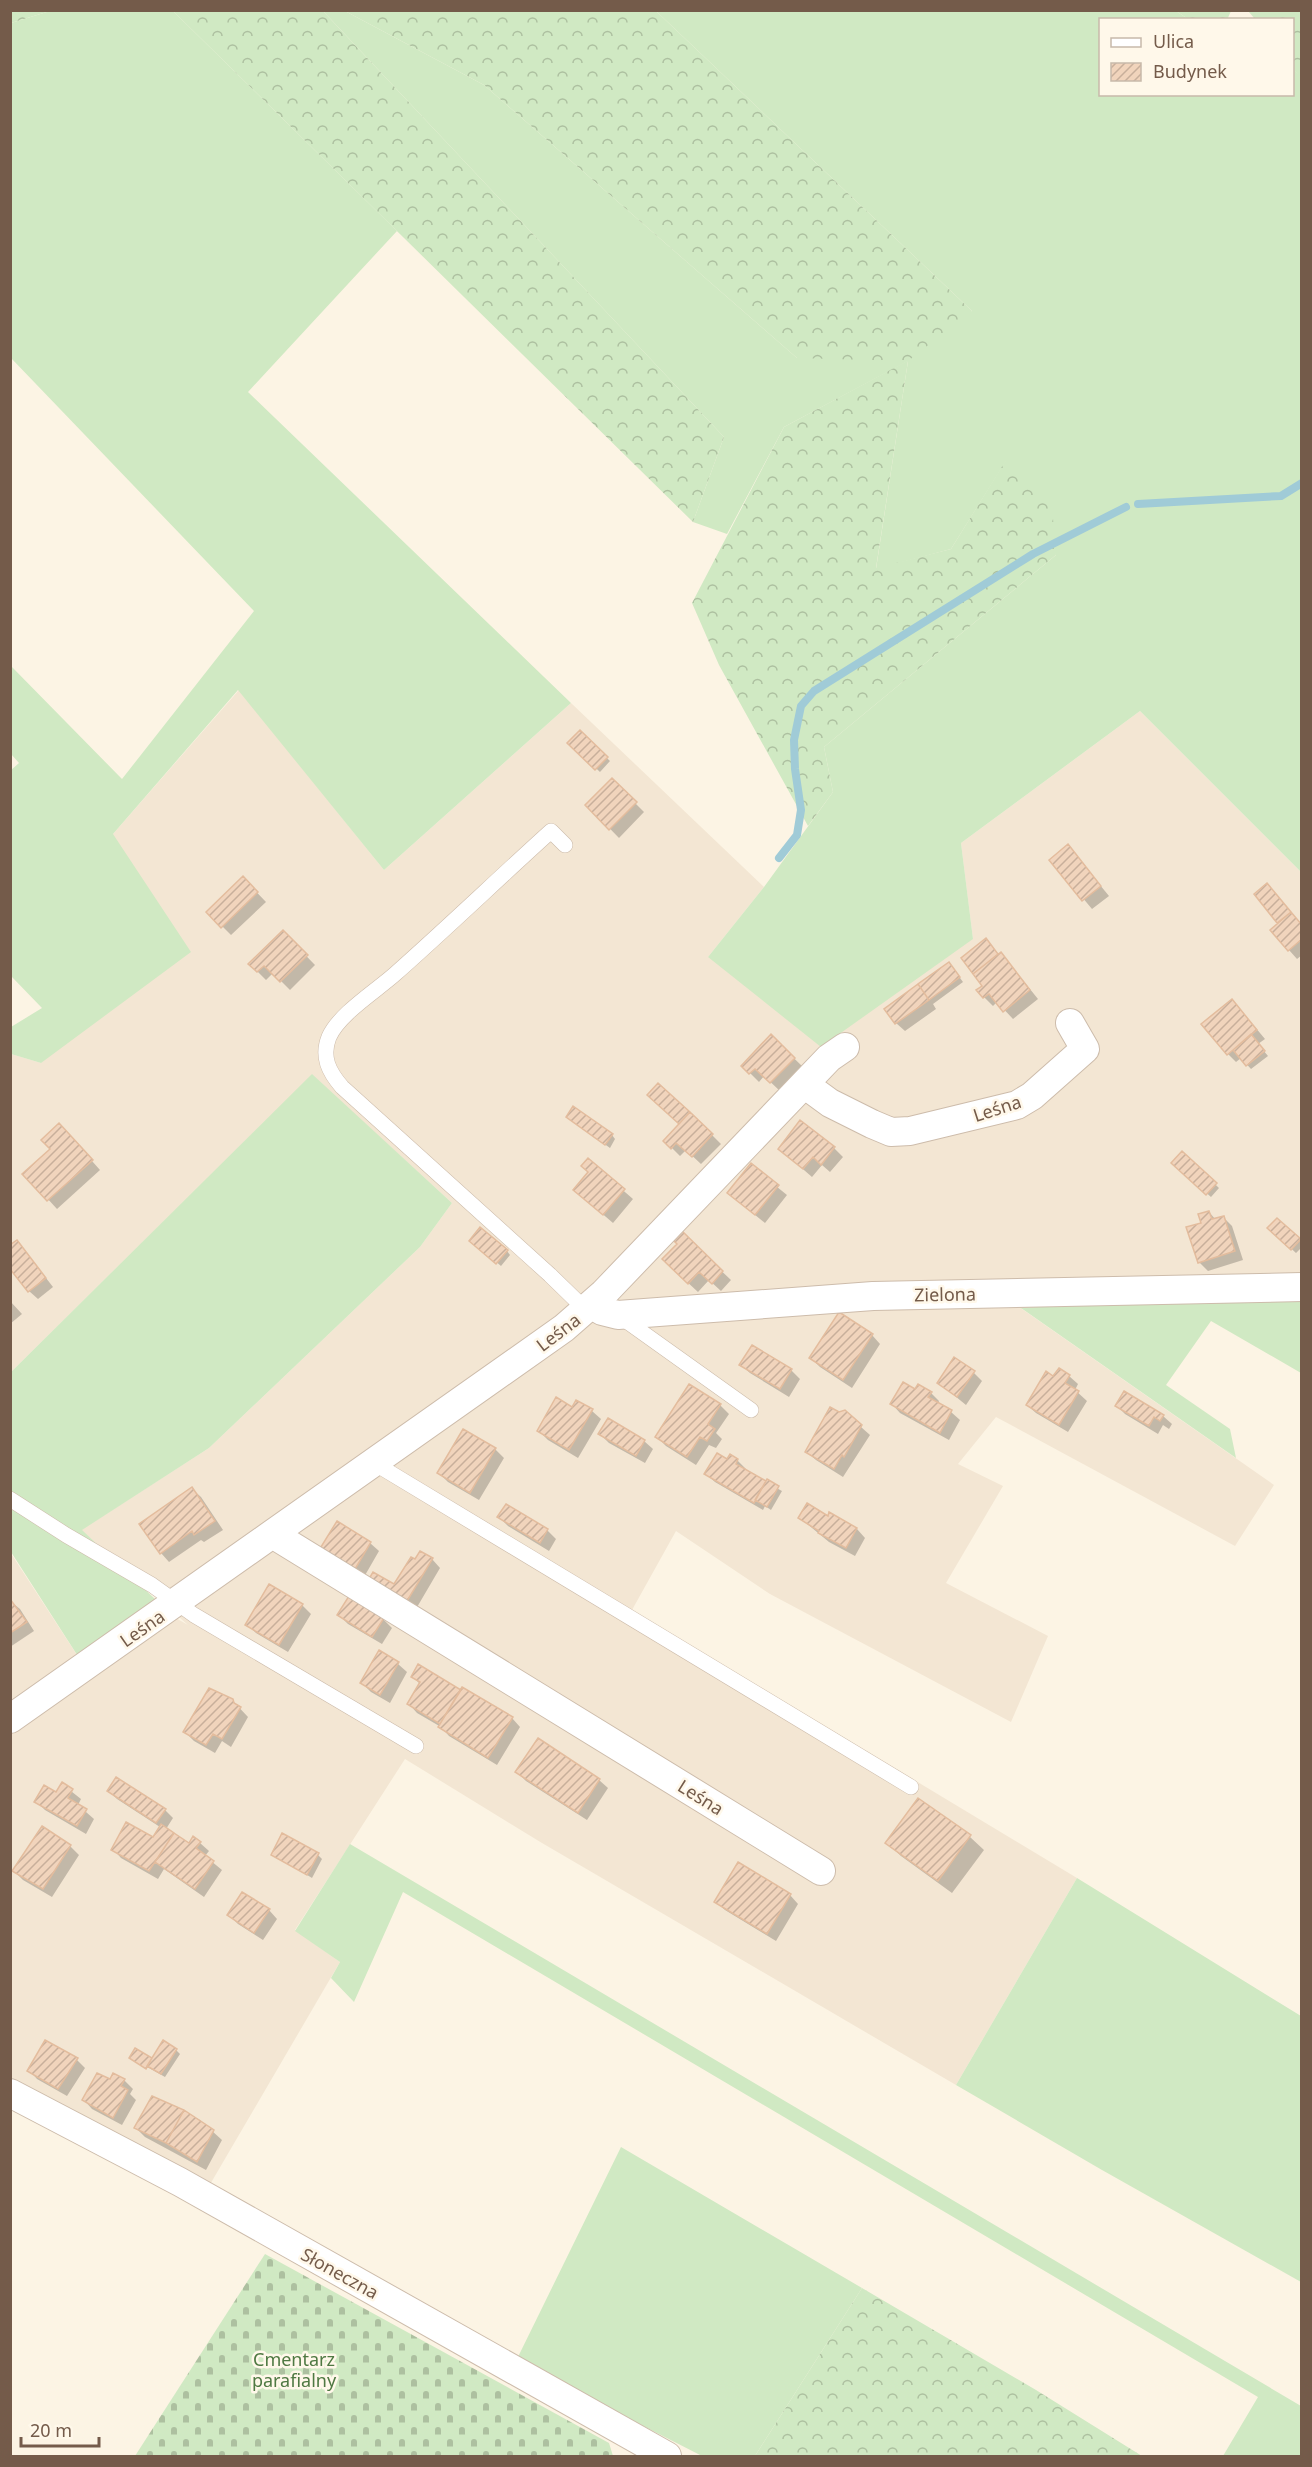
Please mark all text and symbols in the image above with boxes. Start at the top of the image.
legend [1099,18,1294,96]
text: Ulica [1153,29,1194,53]
text: Budynek [1153,59,1227,83]
street label: Leśna [970,1089,1024,1127]
street label: Zielona [914,1281,976,1307]
street label: Leśna [531,1308,585,1356]
street label: Leśna [115,1604,169,1652]
street label: Leśna [674,1774,728,1820]
street label: Słoneczna [297,2242,383,2304]
park label: Cmentarz parafialny [252,2347,337,2392]
scale bar [21,2410,99,2448]
text: 20 m [30,2418,72,2442]

